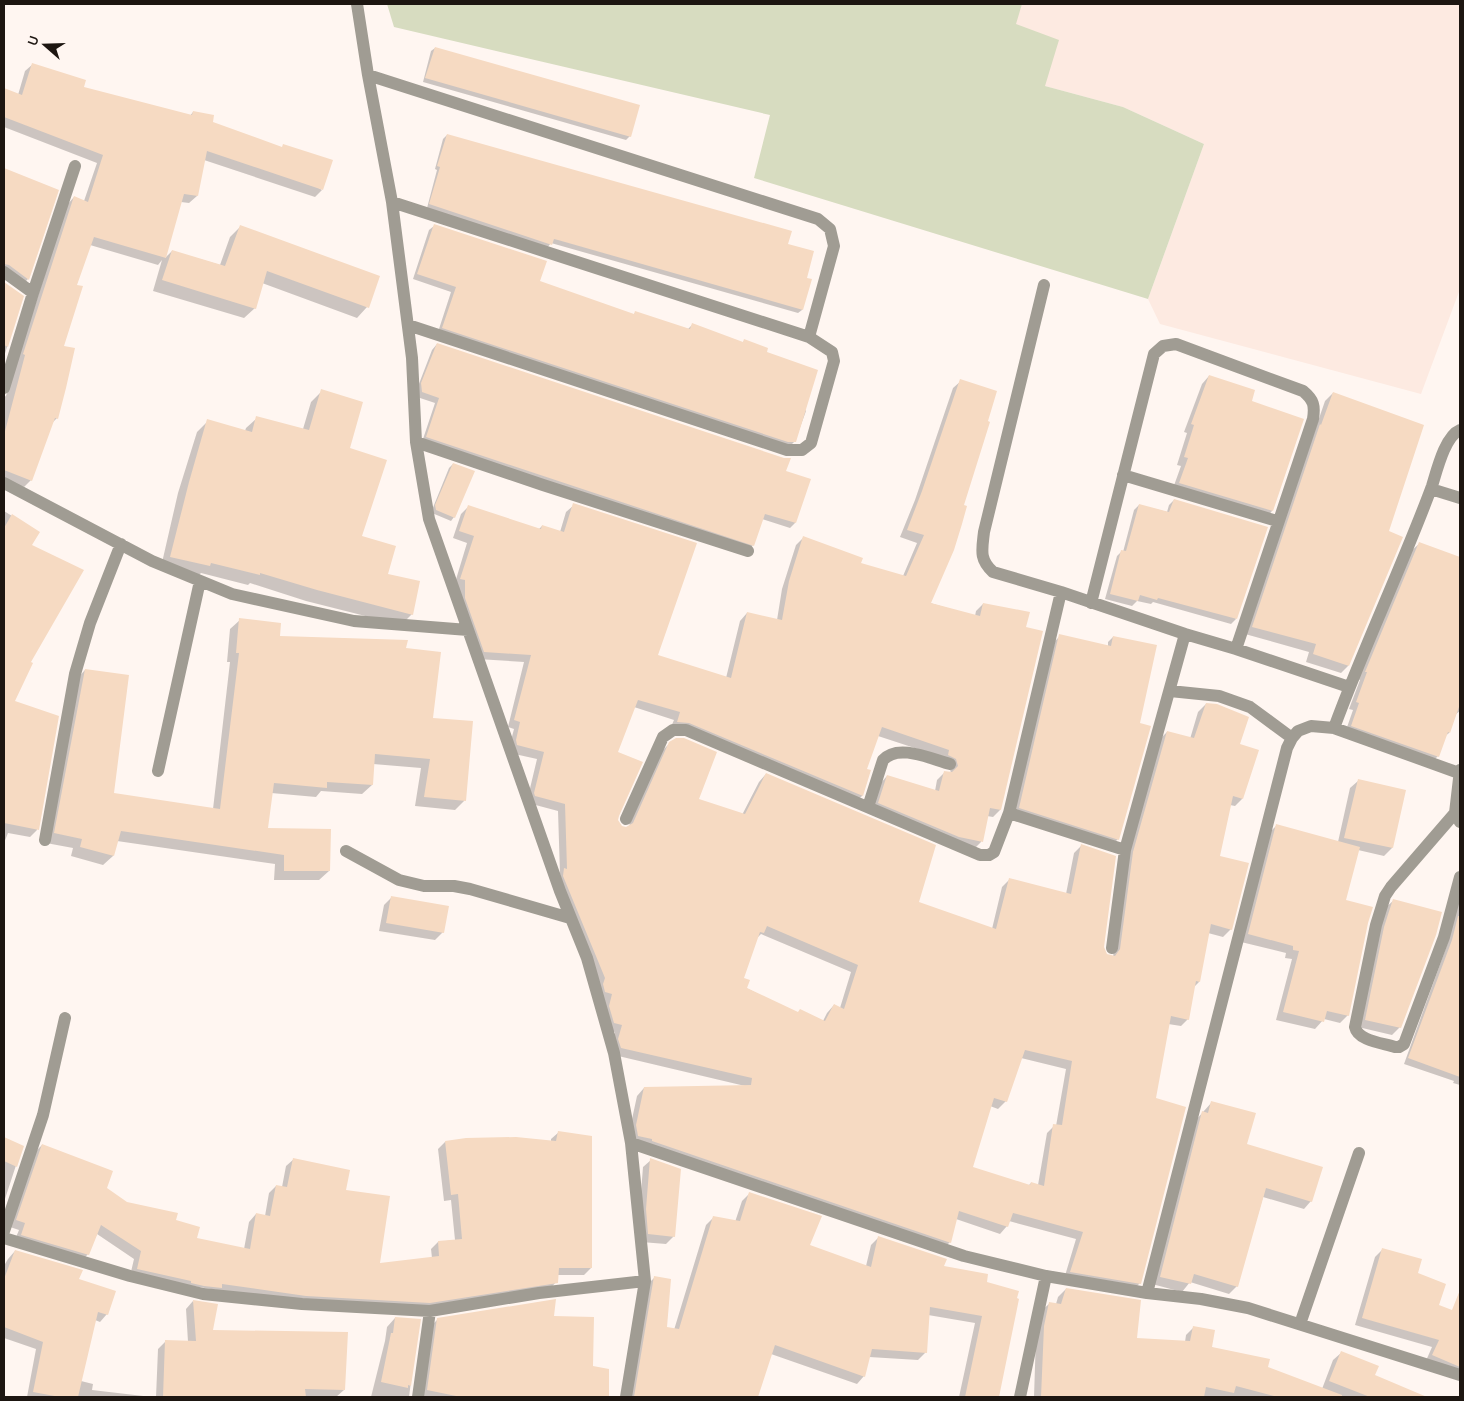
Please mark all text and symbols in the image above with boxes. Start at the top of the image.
north arrow [20,20,70,70]
text: U [24,33,43,48]

